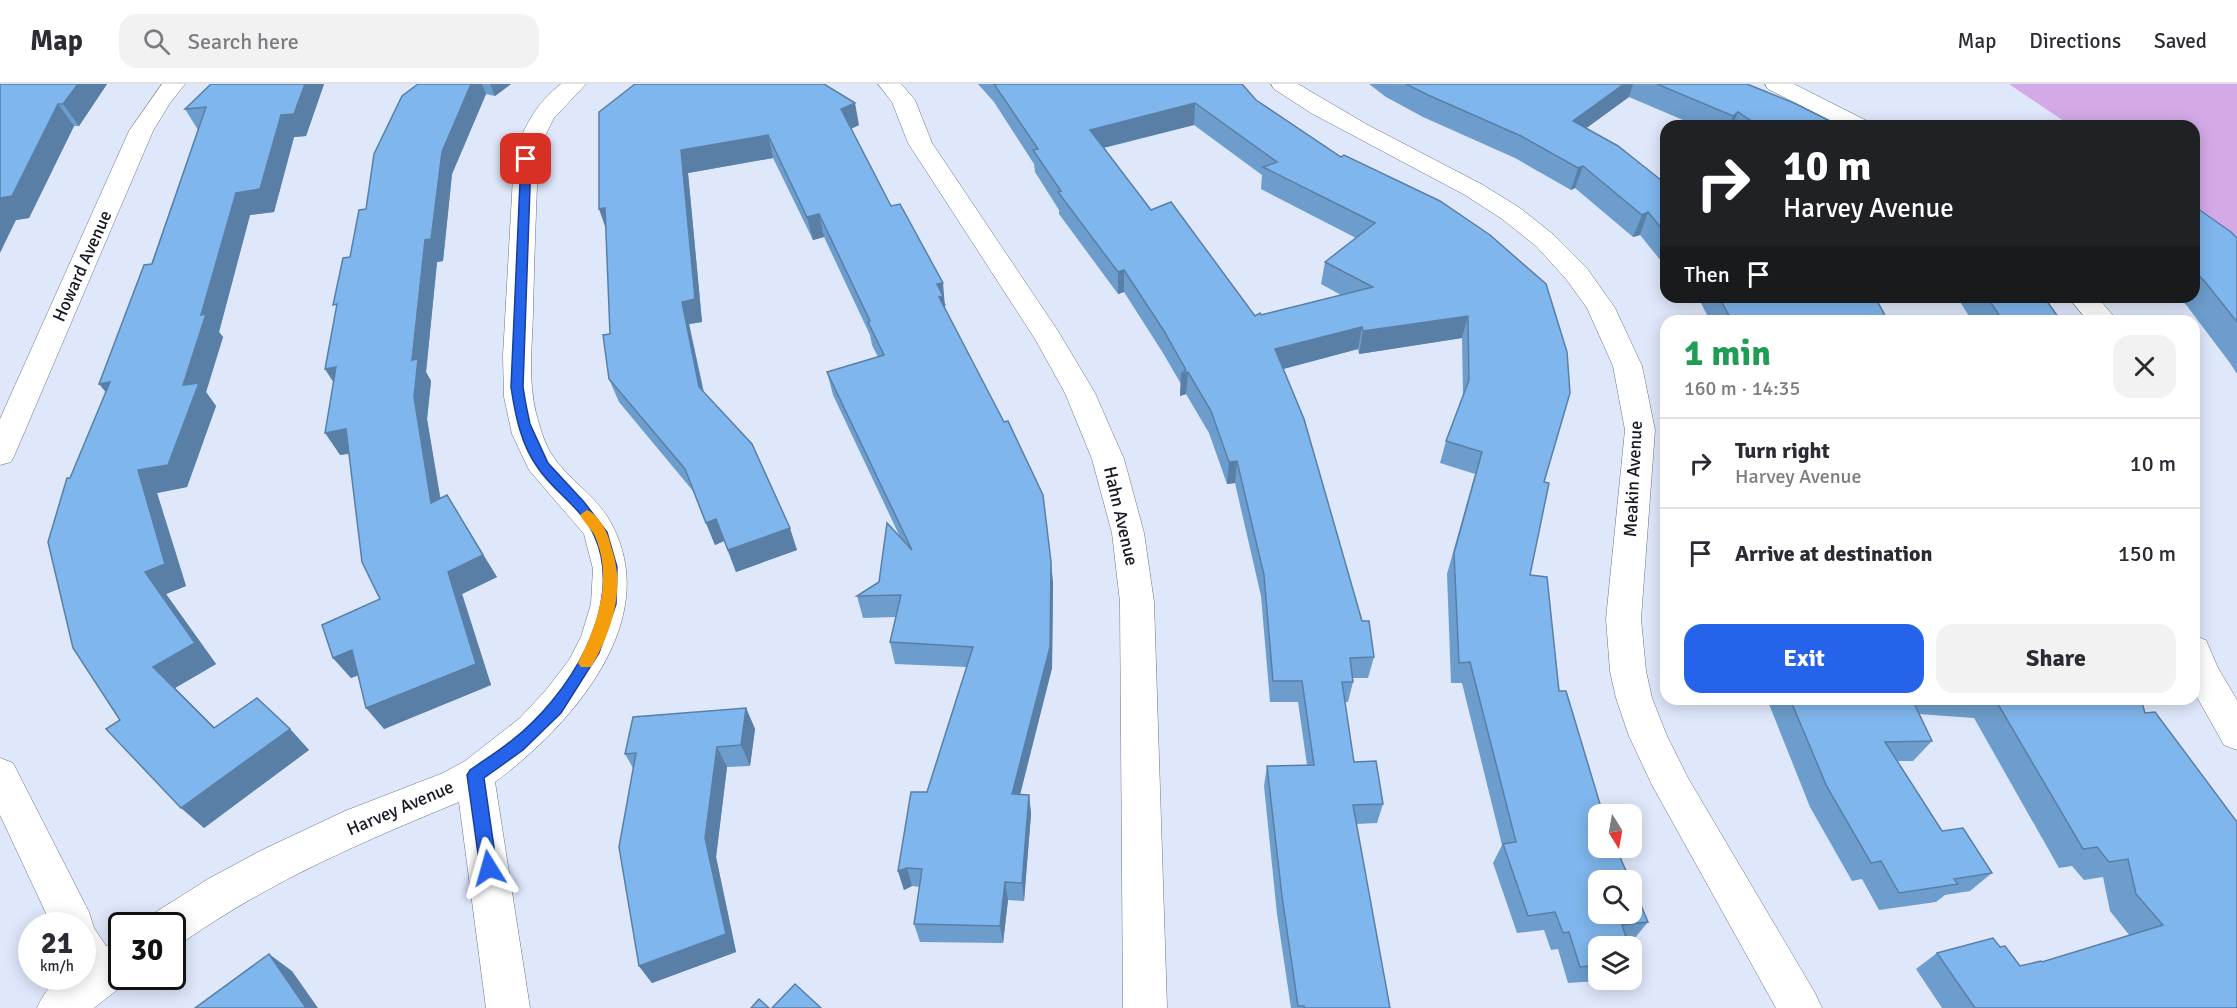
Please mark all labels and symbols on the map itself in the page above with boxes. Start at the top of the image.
pin [500,133,551,184]
street label: Howard Avenue [48,207,116,325]
street label: Meakin Avenue [1619,420,1647,538]
street label: Hahn Avenue [1099,464,1143,568]
street label: Harvey Avenue [343,776,457,840]
north arrow [1588,804,1642,858]
position arrow [457,836,521,900]
speed limit sign: 30 [108,912,186,990]

